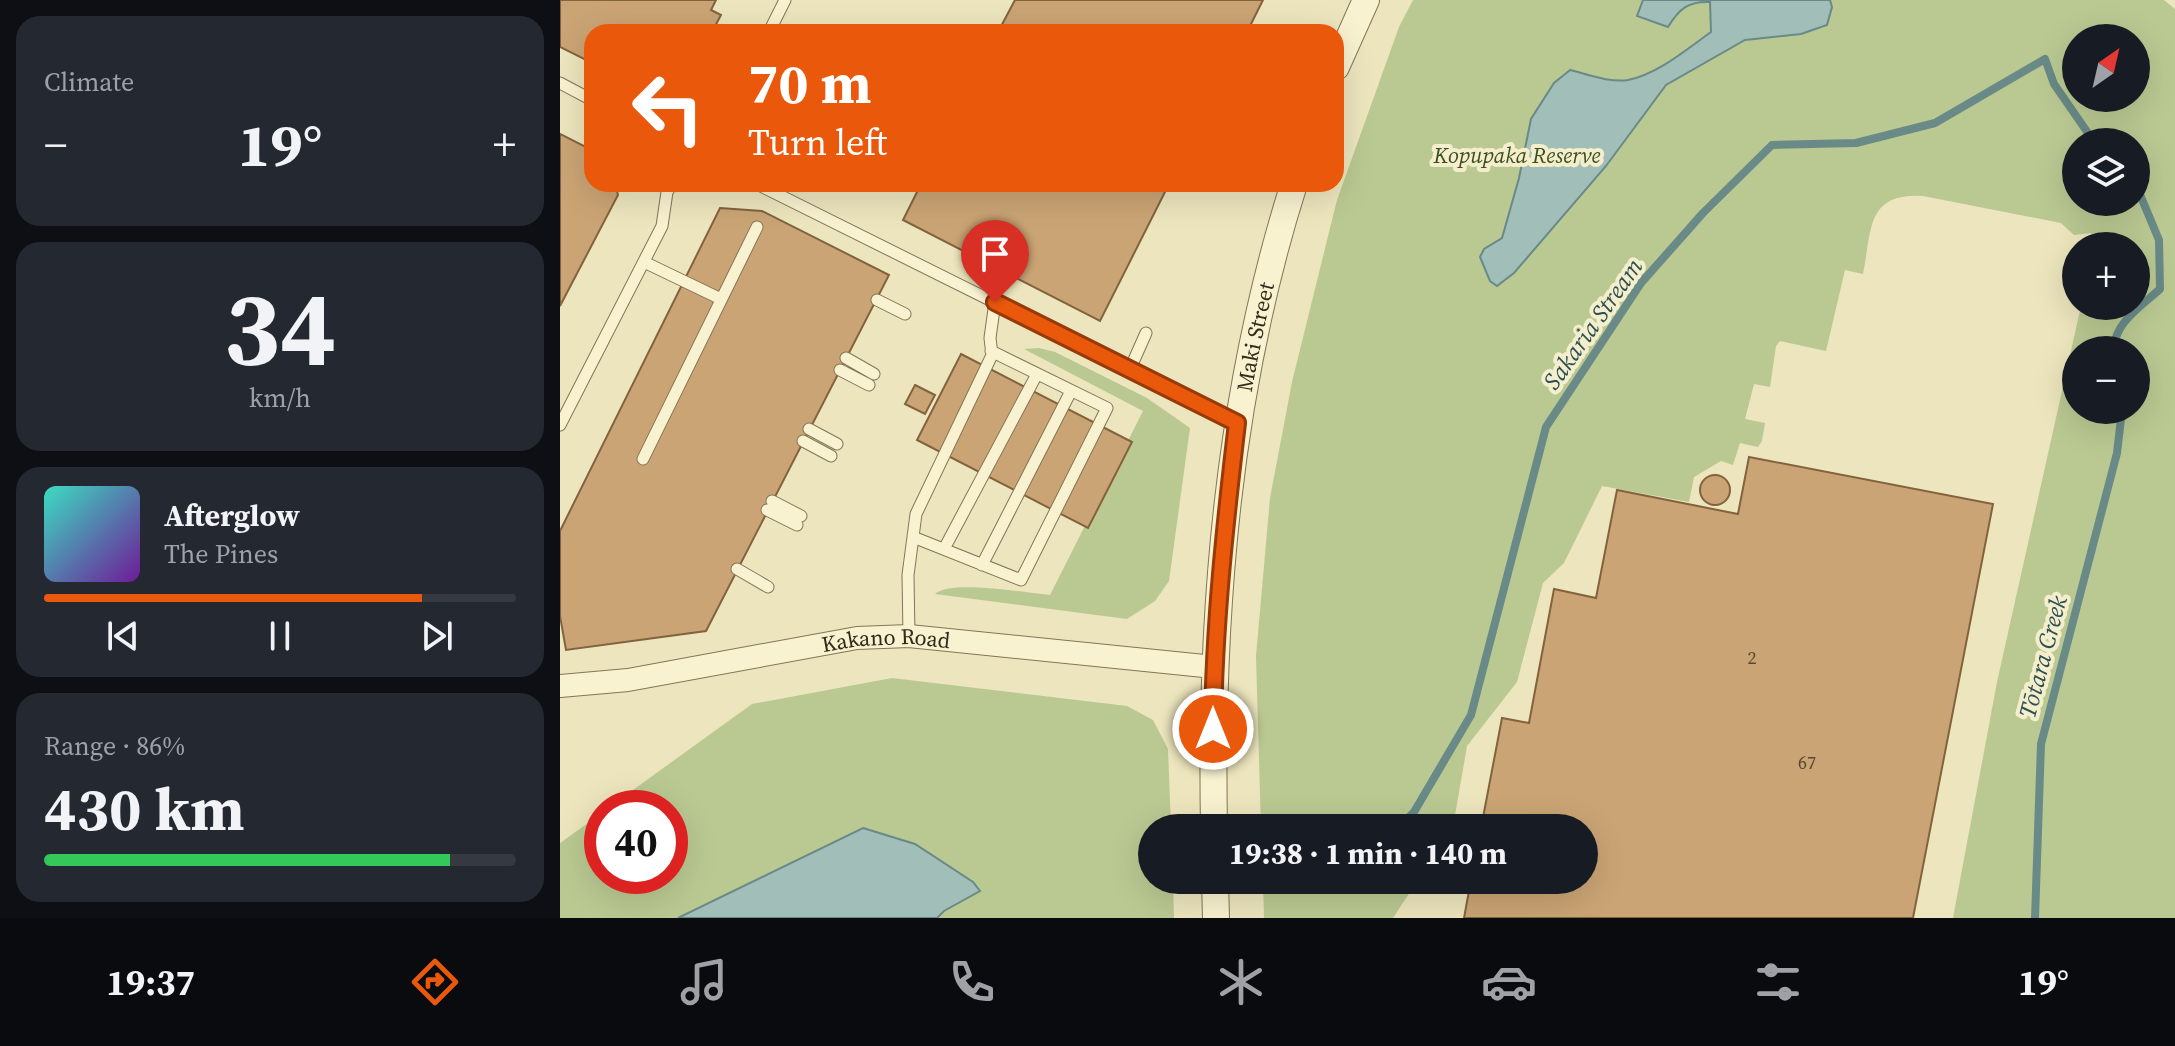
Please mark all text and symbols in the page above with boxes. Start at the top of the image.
north arrow [2062,24,2150,112]
map controls [2062,24,2150,424]
text: 70 m [748,45,871,122]
icon: left [616,56,720,160]
text: Climate [44,64,134,100]
text: 19° [238,104,322,186]
text: − [44,114,67,175]
text: + [493,114,516,175]
text: Turn left [748,118,887,167]
button: layers [2062,128,2150,216]
park label: Kopupaka Reserve [1433,140,1600,170]
pin [961,220,1029,302]
icon: arrive [973,232,1017,276]
button: + [2062,232,2150,320]
water label: Sakaria Stream [1535,251,1650,396]
text: 34 [224,256,336,399]
street label: Maki Street [1229,278,1281,394]
button: − [2062,336,2150,424]
text: km/h [249,380,311,416]
text: Afterglow [164,495,300,536]
text: The Pines [164,536,278,572]
water label: Tōtara Creek [2010,591,2075,722]
icon: previous [101,614,145,658]
icon: pause [258,614,302,658]
icon: next [415,614,459,658]
street label: Kakano Road [819,621,952,659]
house number: 2 [1748,645,1757,670]
position arrow [1171,687,1255,771]
text: Range · 86% [44,728,185,764]
house number: 67 [1798,750,1816,775]
text: 430 km [44,768,245,850]
speed limit sign: 40 [584,790,688,894]
text: 19:38 · 1 min · 140 m [1229,833,1507,874]
icon: directions [407,954,463,1010]
icon: music [676,954,732,1010]
icon: phone [944,954,1000,1010]
icon: climate [1213,954,1269,1010]
icon: car [1481,954,1537,1010]
icon: filters [1750,954,1806,1010]
text: 19:37 [106,958,195,1007]
text: 19° [2018,958,2069,1007]

